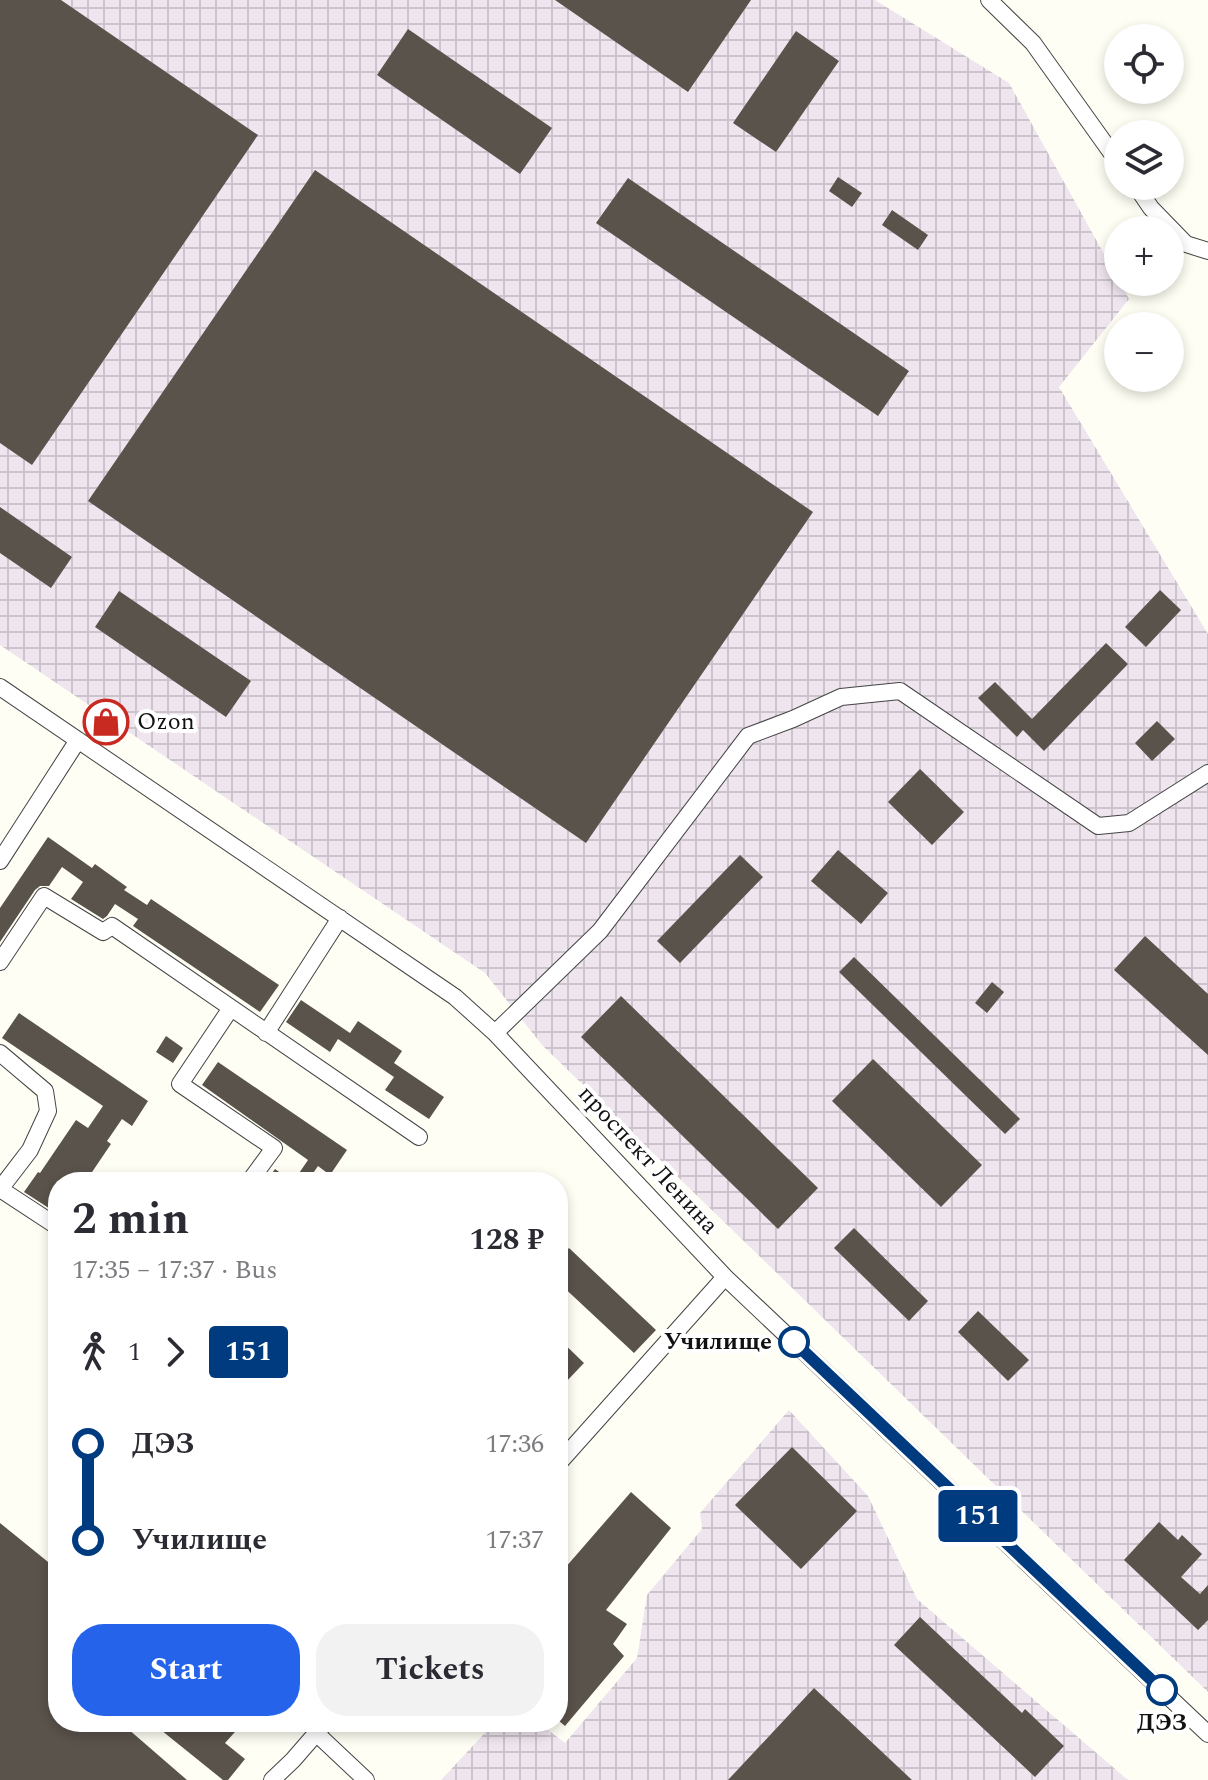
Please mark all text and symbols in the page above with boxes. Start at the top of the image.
map controls [1104,24,1184,392]
button: locate [1104,24,1184,104]
button: layers [1104,120,1184,200]
button: + [1104,216,1184,296]
button: − [1104,312,1184,392]
shop icon: Ozon [82,698,130,746]
place label: Ozon [137,704,195,740]
street label: проспект Ленина [569,1077,727,1243]
text: 2 min [72,1186,189,1253]
text: 128 ₽ [469,1217,544,1263]
text: 17:35 – 17:37 · Bus [72,1250,277,1290]
place label: Училище [664,1324,772,1360]
marker: Училище [779,1327,809,1357]
icon: walk [72,1330,116,1374]
icon: forward [153,1330,197,1374]
text: 151 [225,1330,272,1373]
text: 1 [128,1332,141,1372]
text: ДЭЗ [132,1421,195,1467]
text: 17:36 [485,1424,544,1464]
line badge: 151 [932,1490,1024,1542]
text: 151 [954,1494,1002,1537]
text: Училище [132,1517,267,1563]
text: 17:37 [485,1520,544,1560]
button: Start [72,1624,300,1716]
button: Tickets [316,1624,544,1716]
marker: ДЭЗ [1147,1675,1177,1705]
place label: ДЭЗ [1137,1705,1187,1741]

